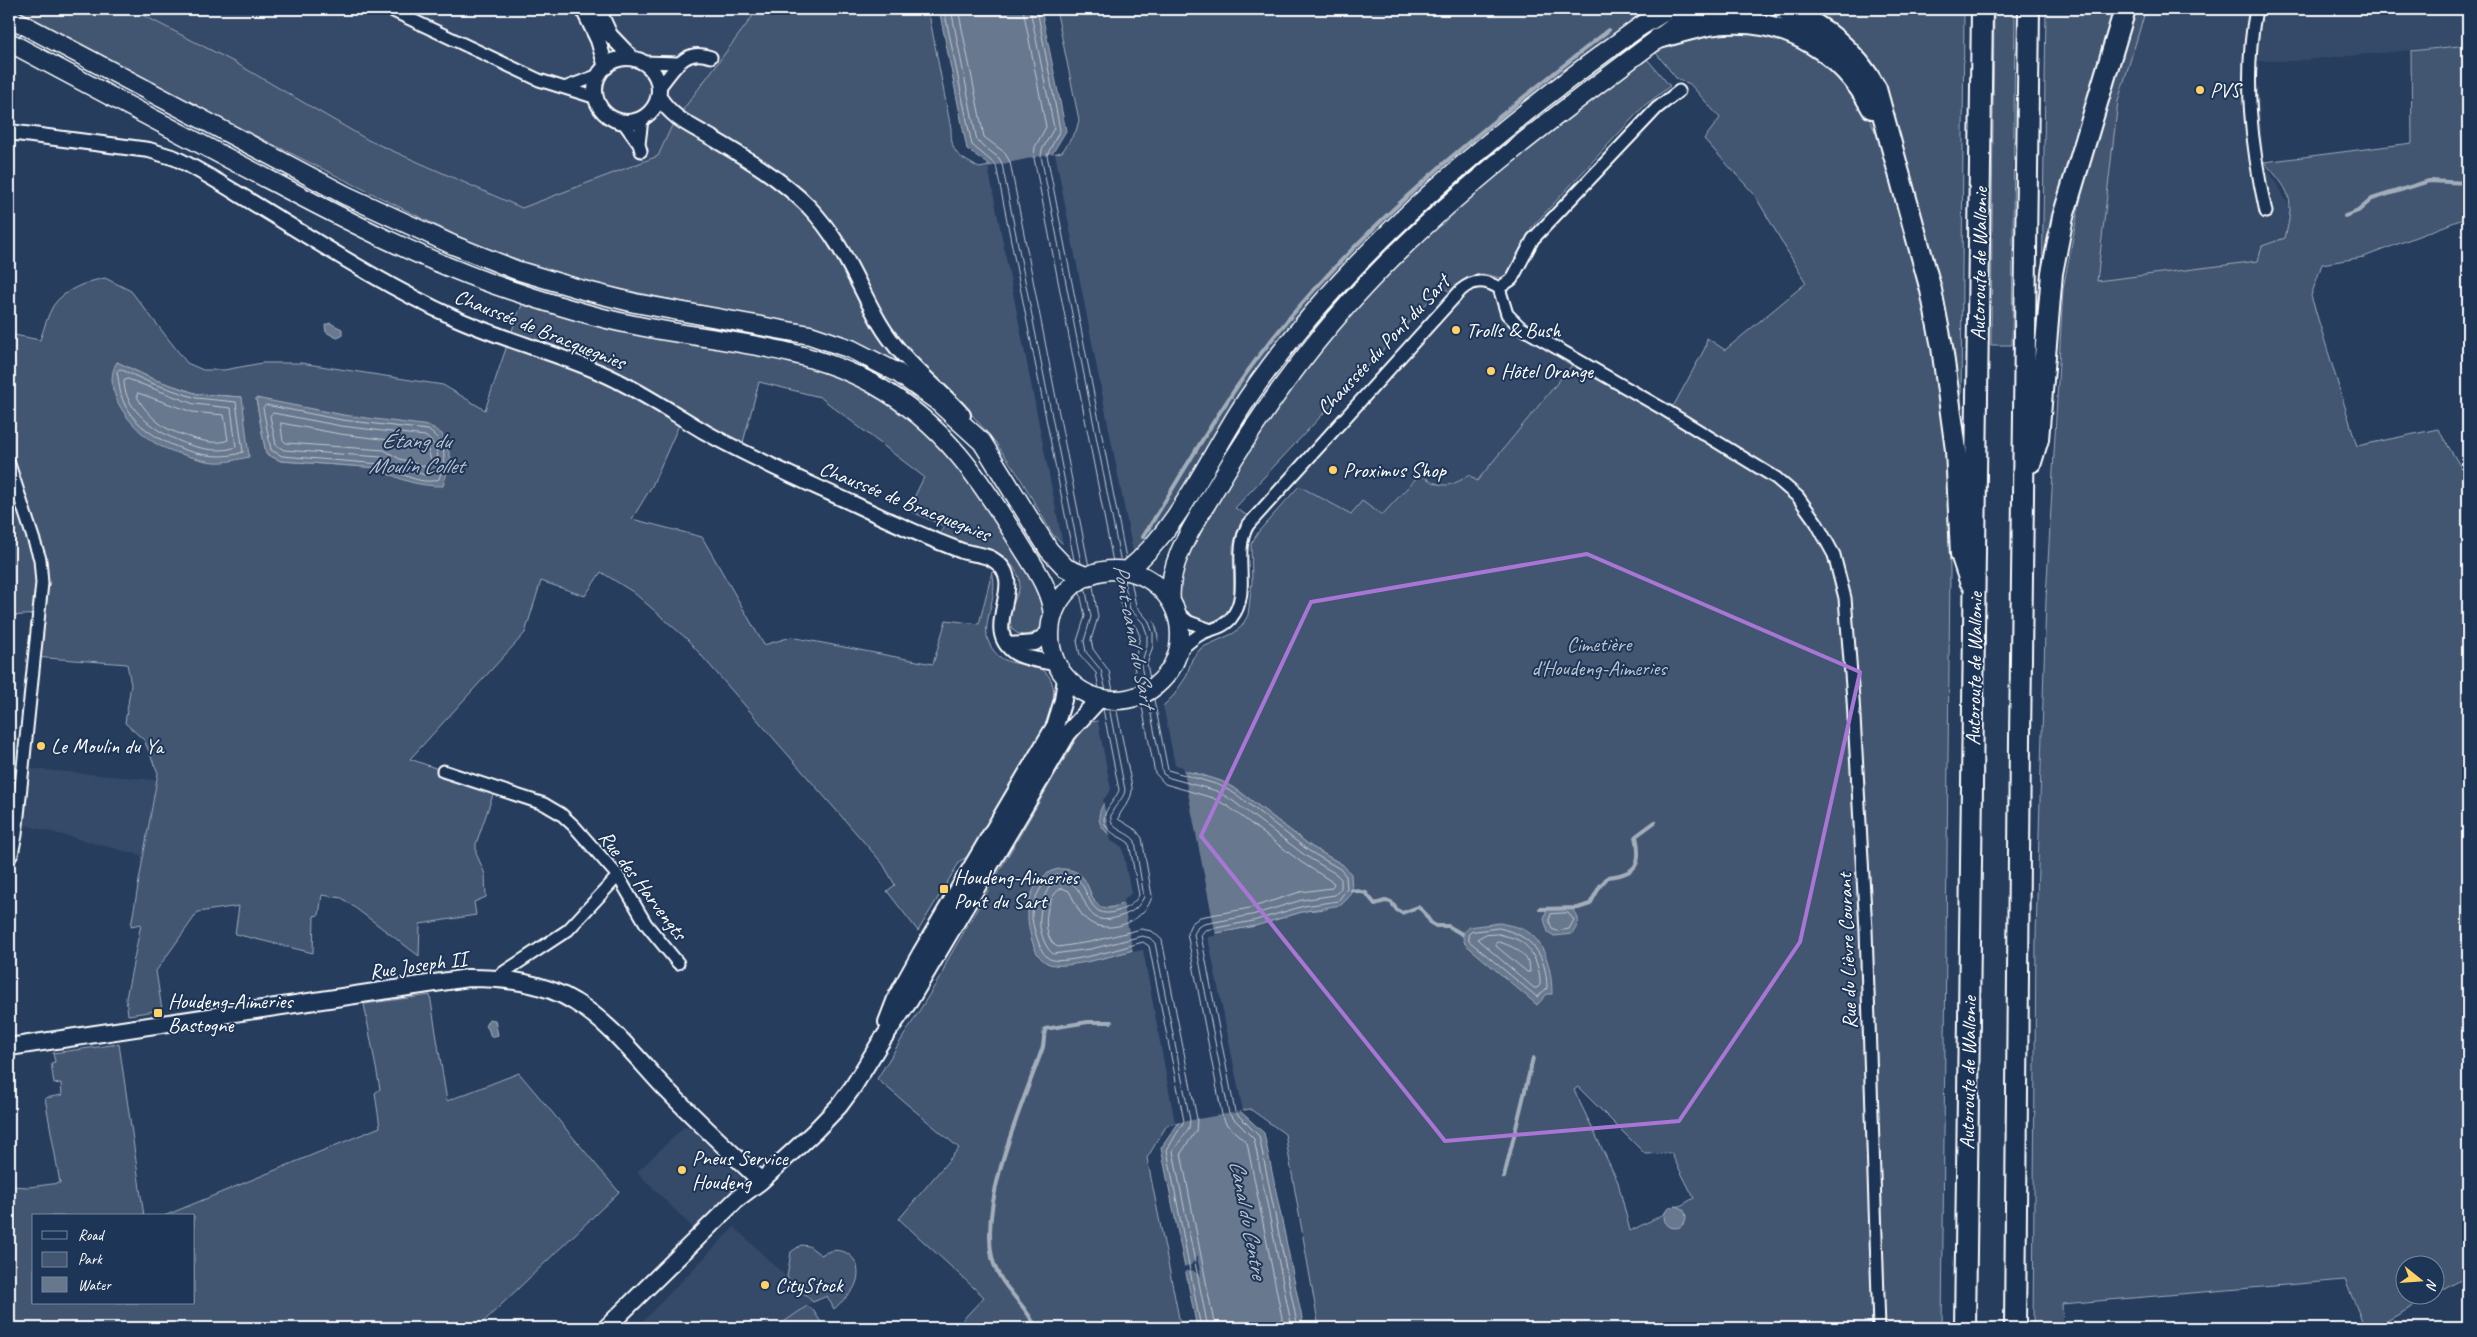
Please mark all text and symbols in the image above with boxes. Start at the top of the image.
place label: PVS [2210,77,2243,103]
marker: PVS [2194,84,2206,96]
street label: Autoroute de Wallonie [1965,185,1993,341]
street label: Chaussée du Pont du Sart [1311,267,1457,421]
street label: Chaussée de Bracquegnies [451,283,631,376]
place label: Trolls & Bush [1466,317,1562,343]
marker: Trolls & Bush [1450,324,1462,336]
place label: Hôtel Orange [1501,358,1594,384]
marker: Hôtel Orange [1485,365,1497,377]
water label: Étang du Moulin Collet [369,427,468,480]
street label: Chaussée de Bracquegnies [816,455,996,548]
place label: Proximus Shop [1343,457,1448,483]
marker: Proximus Shop [1327,464,1339,476]
water label: Pont-canal du Sart [1107,562,1163,714]
street label: Autoroute de Wallonie [1960,590,1988,746]
park label: Cimetière d'Houdeng-Aimeries [1531,631,1668,681]
place label: Le Moulin du Ya [51,733,165,759]
marker: Le Moulin du Ya [35,740,47,752]
street label: Rue des Harvengts [593,825,694,947]
place label: Houdeng-Aimeries Pont du Sart [954,864,1080,914]
street label: Rue du Lièvre Courant [1831,871,1863,1029]
marker: Houdeng-Aimeries Pont du Sart [938,883,950,895]
street label: Rue Joseph II [368,945,473,985]
place label: Houdeng-Aimeries Bastogne [168,988,294,1038]
street label: Autoroute de Wallonie [1954,994,1982,1150]
marker: Houdeng-Aimeries Bastogne [152,1007,164,1019]
place label: Pneus Service Houdeng [692,1145,789,1195]
water label: Canal du Centre [1223,1158,1274,1284]
marker: Pneus Service Houdeng [676,1164,688,1176]
legend [32,1214,195,1304]
text: Road [78,1226,105,1245]
text: Park [78,1250,103,1269]
north arrow [2394,1254,2444,1304]
place label: CityStock [775,1272,844,1298]
text: Water [78,1276,112,1295]
text: N [2422,1277,2441,1293]
marker: CityStock [759,1279,771,1291]

